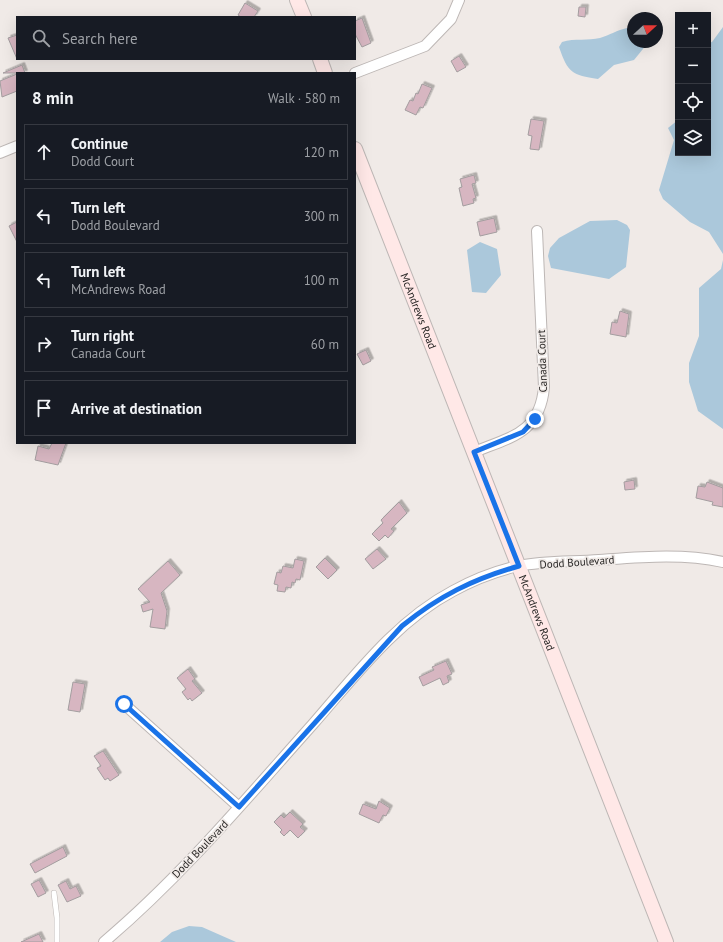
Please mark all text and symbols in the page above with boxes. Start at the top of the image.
north arrow [627,12,663,48]
map controls [675,12,711,156]
button: + [675,12,711,48]
search box [16,16,356,60]
icon: search [30,27,52,49]
text: Search here [62,29,138,48]
button: − [675,48,711,84]
button: locate [675,84,711,120]
text: 8 min [32,87,73,109]
text: Walk · 580 m [268,90,340,107]
button: layers [675,120,711,156]
text: Continue [71,134,128,153]
icon: ahead [33,141,55,163]
text: 120 m [304,144,339,161]
text: Dodd Court [71,153,134,170]
text: Turn left [71,198,125,217]
icon: left [33,205,55,227]
text: 300 m [304,208,339,225]
text: Dodd Boulevard [71,217,160,234]
text: Turn left [71,262,125,281]
icon: left [33,269,55,291]
street label: McAndrews Road [397,271,440,351]
text: 100 m [304,272,339,289]
text: McAndrews Road [71,281,166,298]
text: Turn right [71,326,134,345]
street label: Canada Court [534,329,550,393]
icon: right [33,333,55,355]
text: 60 m [311,336,339,353]
text: Canada Court [71,345,145,362]
icon: arrive [33,397,55,419]
text: Arrive at destination [71,399,202,418]
route end [526,410,544,428]
street label: Dodd Boulevard [539,552,615,572]
street label: McAndrews Road [516,573,558,653]
route start [115,695,133,713]
street label: Dodd Boulevard [169,817,231,881]

